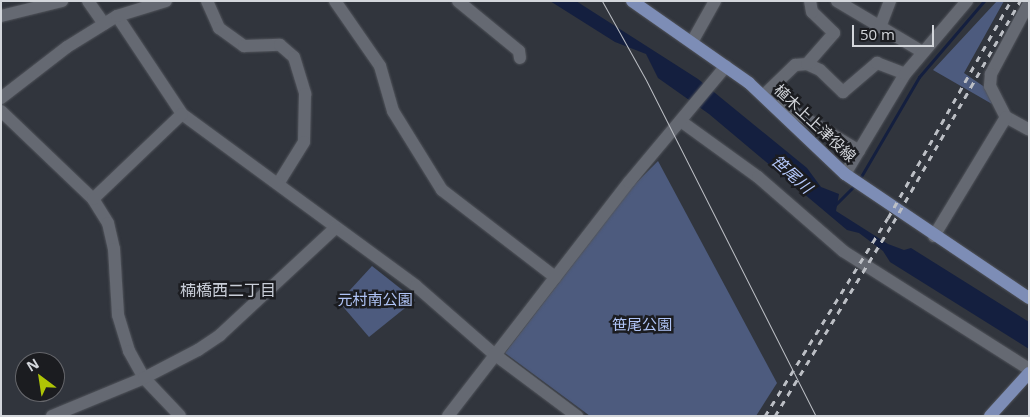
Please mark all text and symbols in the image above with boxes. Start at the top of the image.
scale bar [855,15,938,47]
text: 50 m [860,24,895,44]
street label: 植木上上津役線 [770,81,860,165]
water label: 笹尾川 [768,151,816,197]
district label: 楠橋西二丁目 [180,280,276,300]
park label: 元村南公園 [338,291,412,309]
park label: 笹尾公園 [612,316,672,334]
north arrow [15,352,65,402]
text: N [23,353,42,376]

